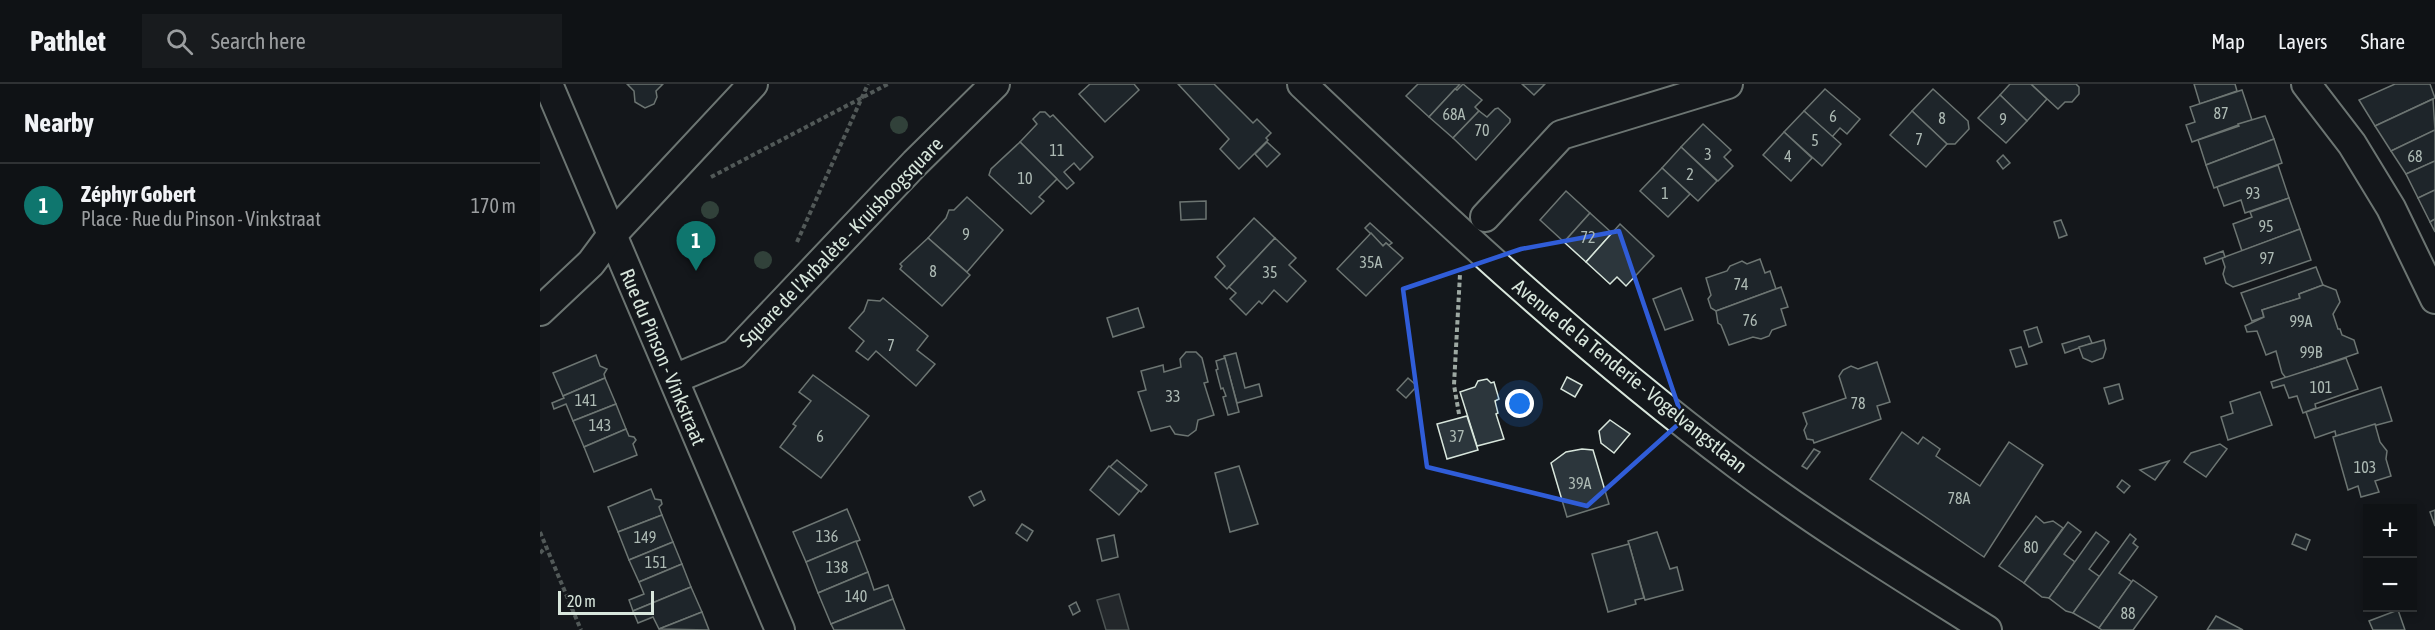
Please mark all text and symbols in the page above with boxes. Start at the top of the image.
search box [142,14,562,68]
text: Pathlet [30,25,106,57]
icon: search [163,25,196,58]
text: Search here [211,28,306,54]
text: Map [2211,29,2245,53]
text: Layers [2278,29,2328,53]
text: Share [2361,29,2405,53]
house number: 87 [2213,104,2229,122]
house number: 68A [1443,105,1466,123]
house number: 6 [1829,107,1837,125]
text: Nearby [24,108,94,138]
house number: 8 [1938,109,1946,127]
house number: 9 [1999,110,2007,128]
house number: 70 [1474,121,1490,139]
house number: 7 [1915,130,1923,148]
house number: 5 [1811,131,1819,149]
street label: Square de l'Arbalète - Kruisboogsquare [734,132,947,351]
house number: 11 [1049,141,1065,159]
house number: 3 [1704,145,1712,163]
house number: 4 [1784,147,1792,165]
house number: 68 [2407,147,2423,165]
house number: 2 [1686,165,1694,183]
house number: 10 [1017,169,1033,187]
text: Zéphyr Gobert [81,181,196,207]
house number: 1 [1661,184,1669,202]
house number: 93 [2245,184,2261,202]
text: 1 [39,194,48,217]
text: 170 m [471,194,516,217]
text: Place · Rue du Pinson - Vinkstraat [81,207,321,230]
house number: 95 [2258,217,2274,235]
pin: 1 [676,222,716,271]
house number: 9 [962,225,970,243]
house number: 72 [1580,228,1596,246]
house number: 97 [2259,249,2275,267]
house number: 35A [1360,253,1383,271]
house number: 8 [929,262,937,280]
house number: 35 [1262,263,1278,281]
street label: Rue du Pinson - Vinkstraat [616,265,711,449]
street label: Avenue de la Tenderie - Vogelvangstlaan [1509,274,1752,477]
house number: 74 [1733,275,1749,293]
house number: 76 [1742,311,1758,329]
house number: 99A [2290,312,2313,330]
house number: 7 [887,336,895,354]
house number: 99B [2300,343,2323,361]
house number: 101 [2310,378,2332,396]
house number: 33 [1165,387,1181,405]
your location [1505,389,1534,418]
house number: 141 [575,391,597,409]
house number: 78 [1850,394,1866,412]
house number: 143 [589,416,611,434]
house number: 6 [816,427,824,445]
house number: 37 [1449,427,1465,445]
house number: 103 [2354,458,2376,476]
house number: 39A [1569,474,1592,492]
house number: 78A [1948,489,1971,507]
map controls [2363,504,2417,612]
button: + [2363,504,2417,558]
house number: 136 [816,527,838,545]
house number: 149 [634,528,656,546]
house number: 80 [2023,538,2039,556]
house number: 151 [645,553,667,571]
house number: 138 [826,558,848,576]
button: − [2363,558,2417,612]
house number: 140 [845,587,867,605]
scale bar [558,588,654,616]
text: 20 m [567,592,596,610]
house number: 88 [2120,604,2136,622]

